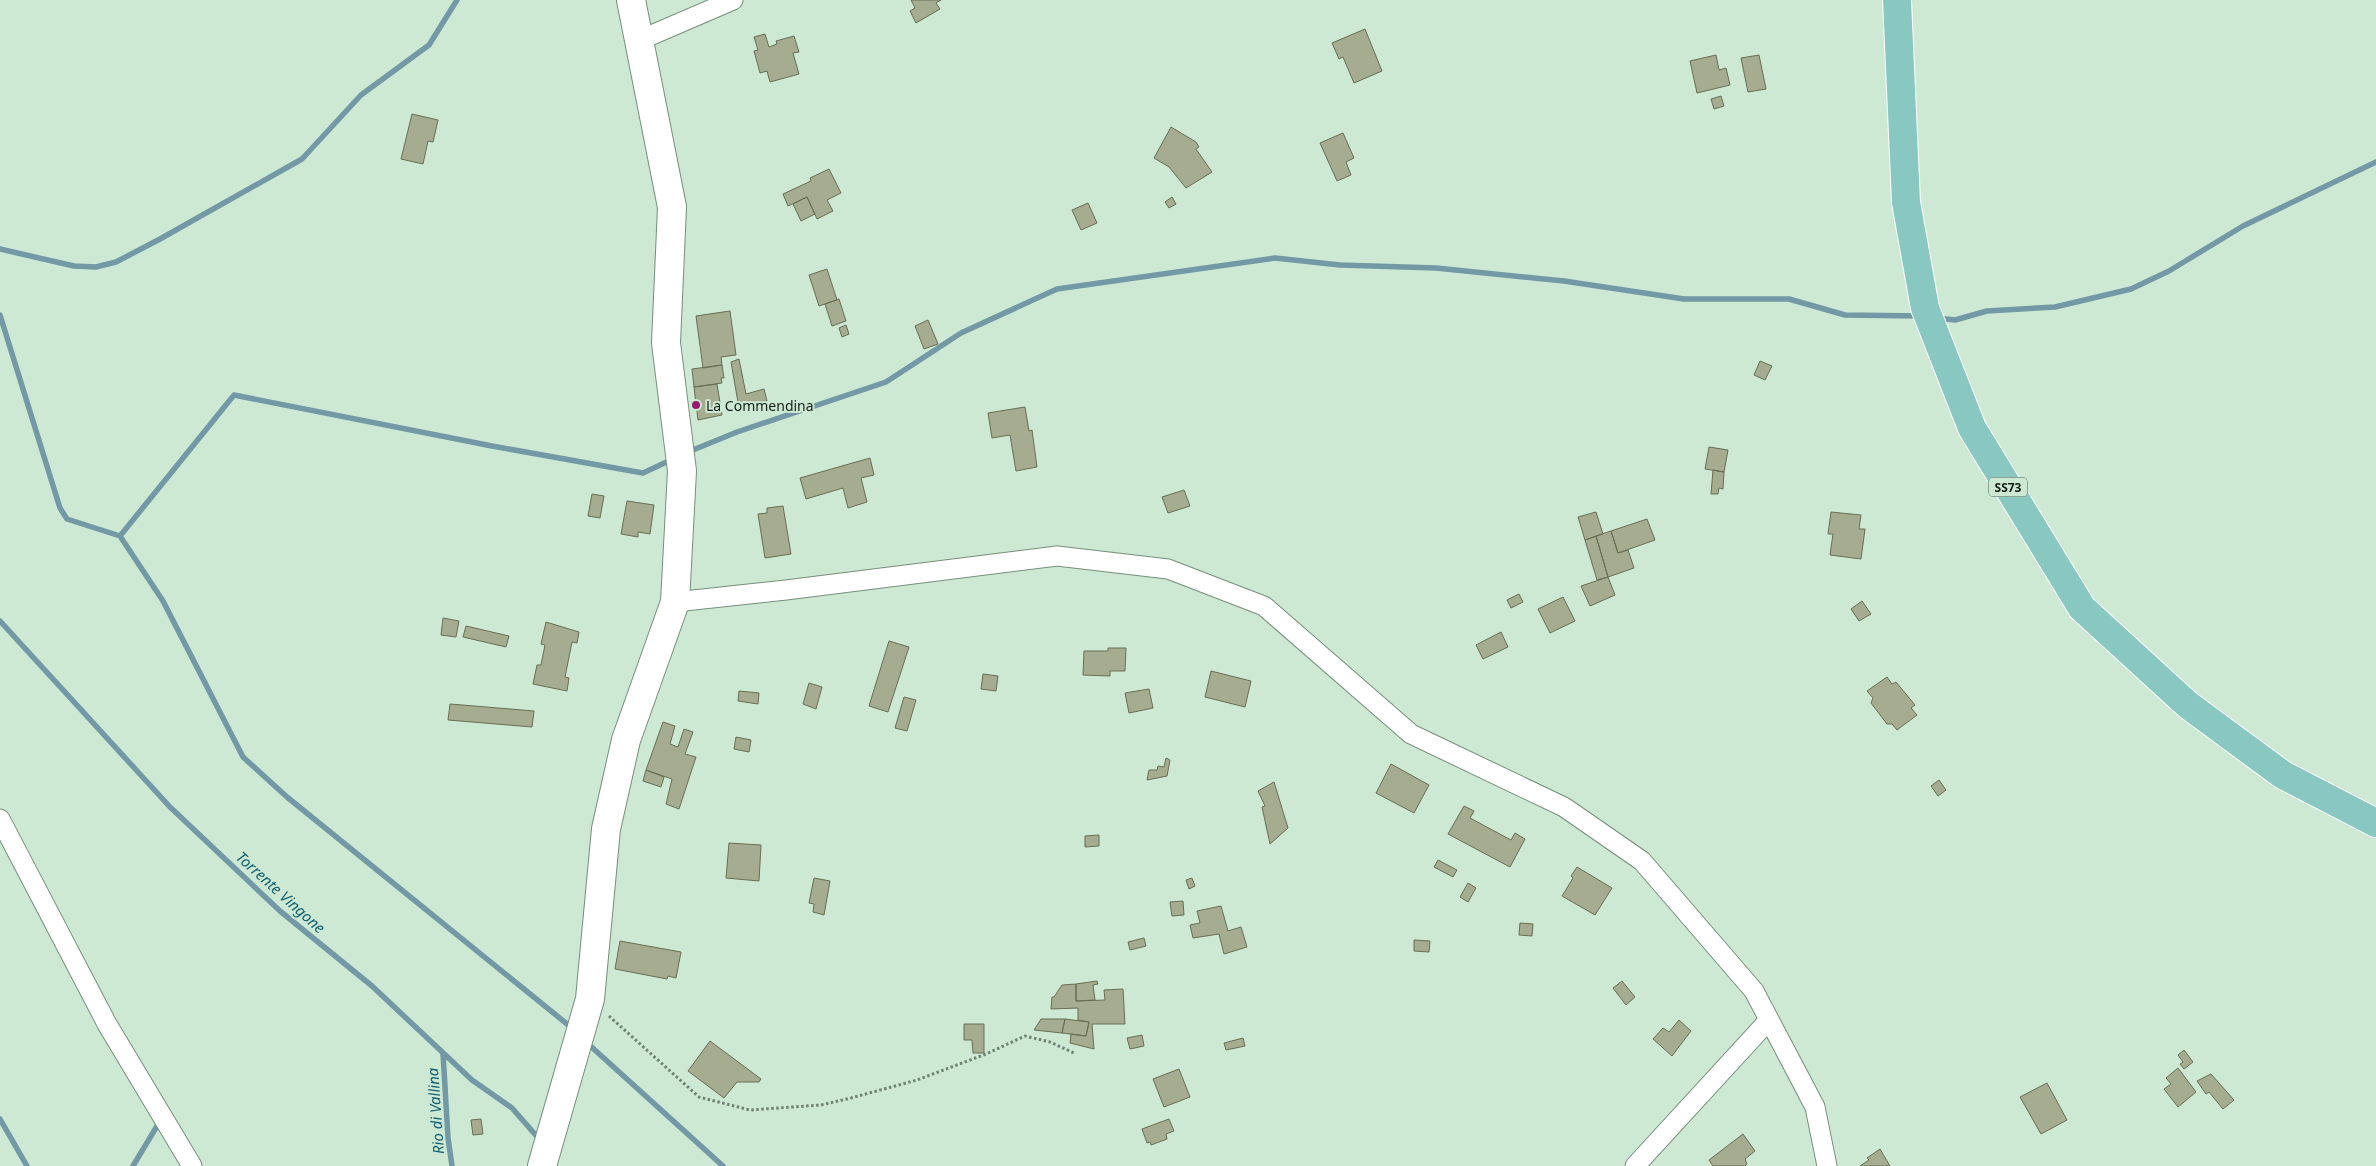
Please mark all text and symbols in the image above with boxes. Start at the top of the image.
place label: La Commendina [706,396,814,415]
marker: La Commendina [690,399,702,411]
road number: SS73 [1989,478,2027,497]
water label: Torrente Vingone [232,847,330,938]
water label: Rio di Vallina [422,1067,448,1155]

